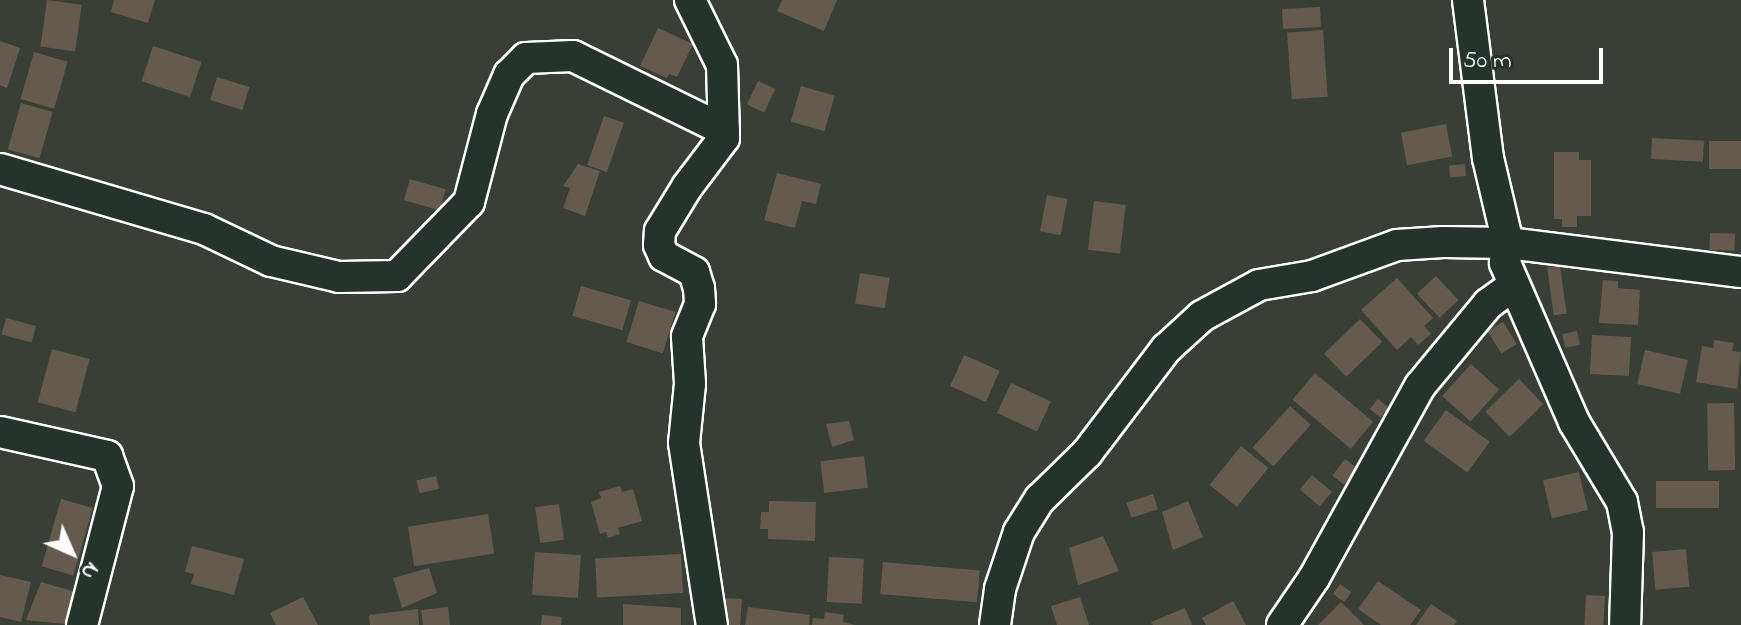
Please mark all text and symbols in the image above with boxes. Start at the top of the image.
scale bar [1453,32,1607,82]
text: 50 m [1463,44,1512,79]
north arrow [32,513,112,593]
text: N [72,553,106,587]

